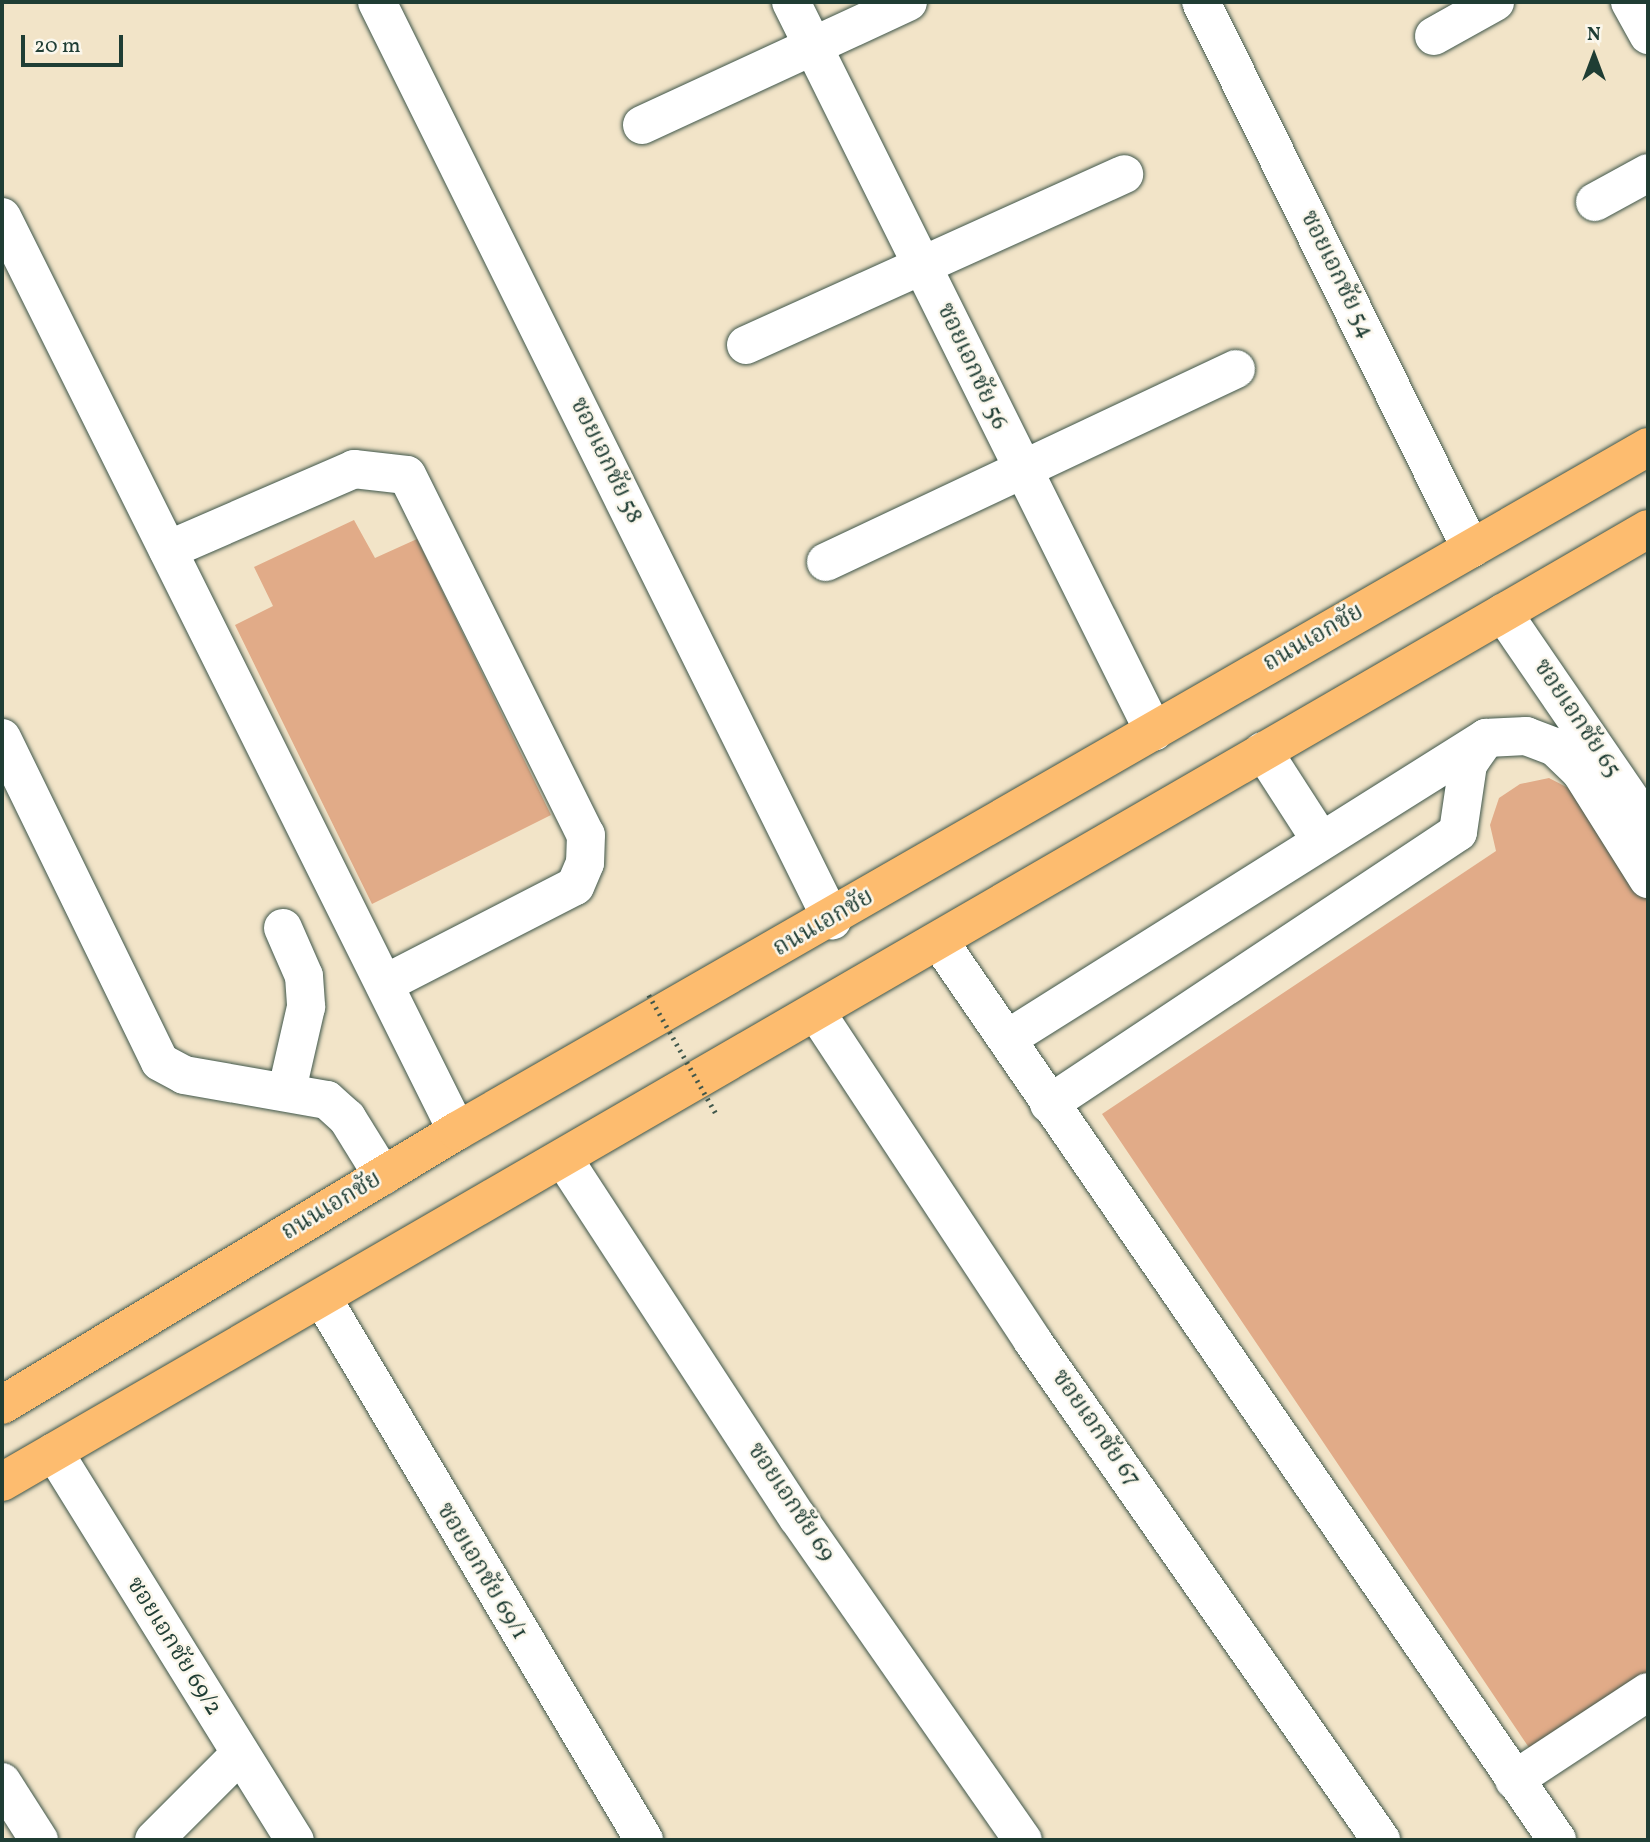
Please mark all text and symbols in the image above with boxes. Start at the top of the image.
scale bar [24,21,126,65]
north arrow [1559,21,1629,91]
text: N [1587,22,1601,48]
text: 20 m [34,32,80,61]
street label: ซอยเอกชัย 54 [1293,206,1379,344]
street label: ซอยเอกชัย 56 [929,299,1013,435]
street label: ซอยเอกชัย 58 [562,393,648,529]
street label: ถนนเอกชัย [1259,599,1369,679]
street label: ซอยเอกชัย 65 [1526,654,1626,784]
street label: ถนนเอกชัย [769,884,879,964]
street label: ถนนเอกชัย [277,1166,387,1248]
street label: ซอยเอกชัย 67 [1044,1365,1146,1493]
street label: ซอยเอกชัย 69 [740,1438,840,1568]
street label: ซอยเอกชัย 69/1 [429,1498,533,1646]
street label: ซอยเอกชัย 69/2 [119,1572,227,1722]

